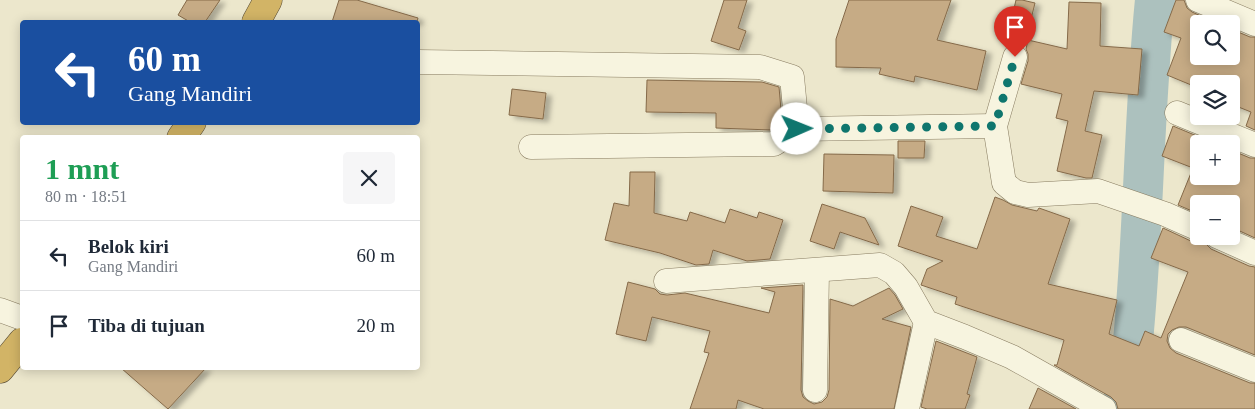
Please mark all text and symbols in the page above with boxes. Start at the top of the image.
pin [994,6,1036,57]
icon: arrive [1001,13,1029,41]
map controls [1190,15,1240,245]
button: search [1190,15,1240,65]
icon: left [45,40,110,105]
text: 60 m [128,40,201,79]
button: layers [1190,75,1240,125]
text: Gang Mandiri [128,81,252,106]
position arrow [770,102,822,154]
button: + [1190,135,1240,185]
text: 1 mnt [45,152,119,185]
button: close [343,152,395,204]
text: 80 m · 18:51 [45,188,127,205]
button: − [1190,195,1240,245]
text: Belok kiri [88,236,169,257]
icon: left [45,242,73,270]
text: 60 m [356,245,395,266]
text: Gang Mandiri [88,258,178,275]
icon: arrive [45,312,73,340]
text: Tiba di tujuan [88,315,205,336]
text: 20 m [356,315,395,336]

